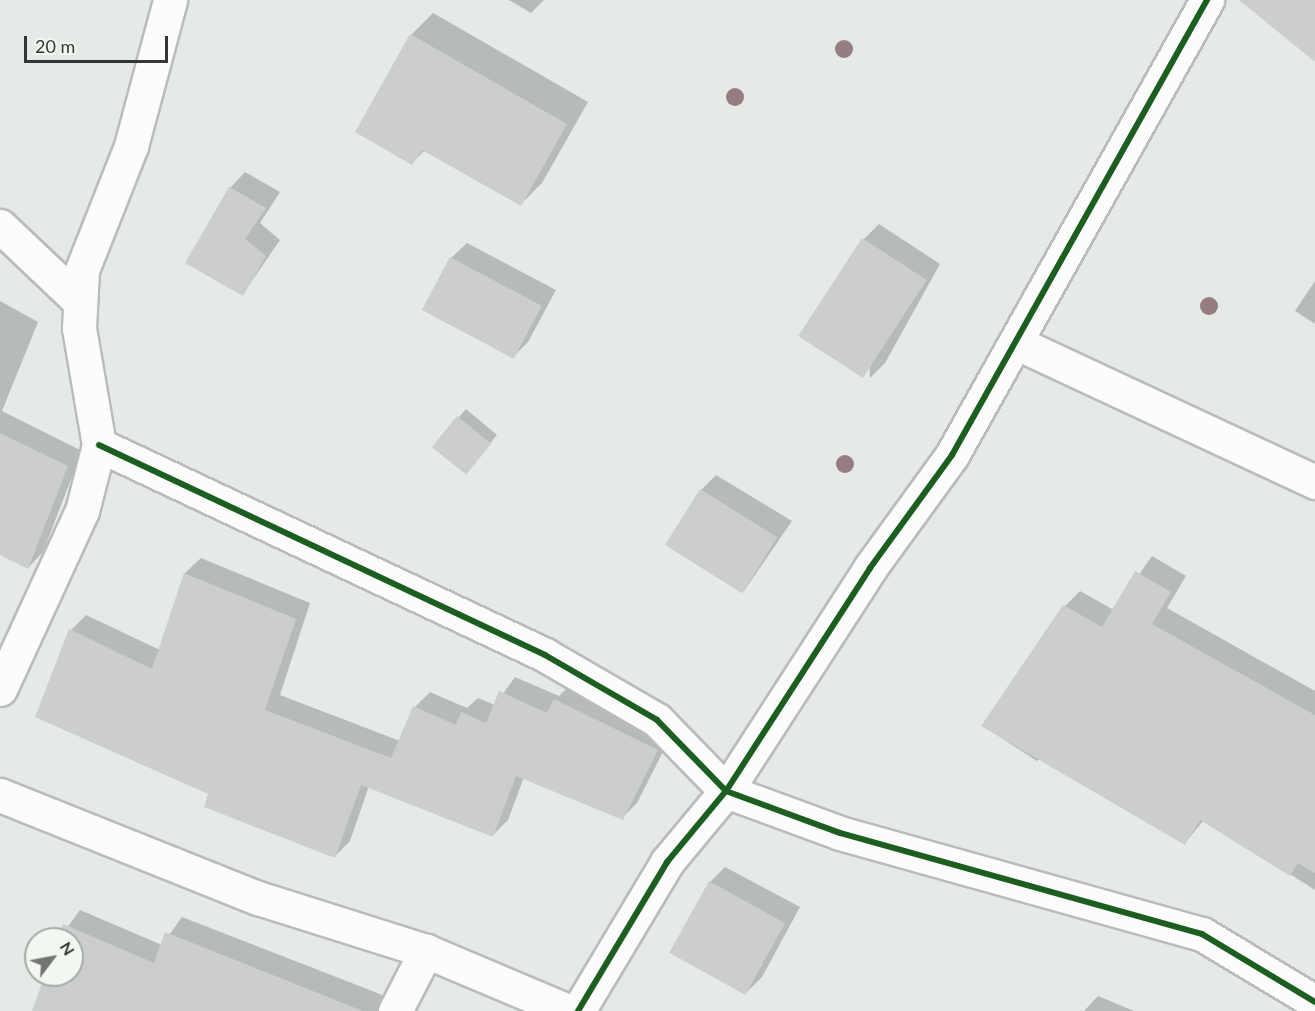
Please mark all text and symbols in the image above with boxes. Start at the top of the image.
scale bar [27,24,171,62]
text: 20 m [35,35,75,57]
north arrow [24,927,84,987]
text: N [57,938,79,959]

